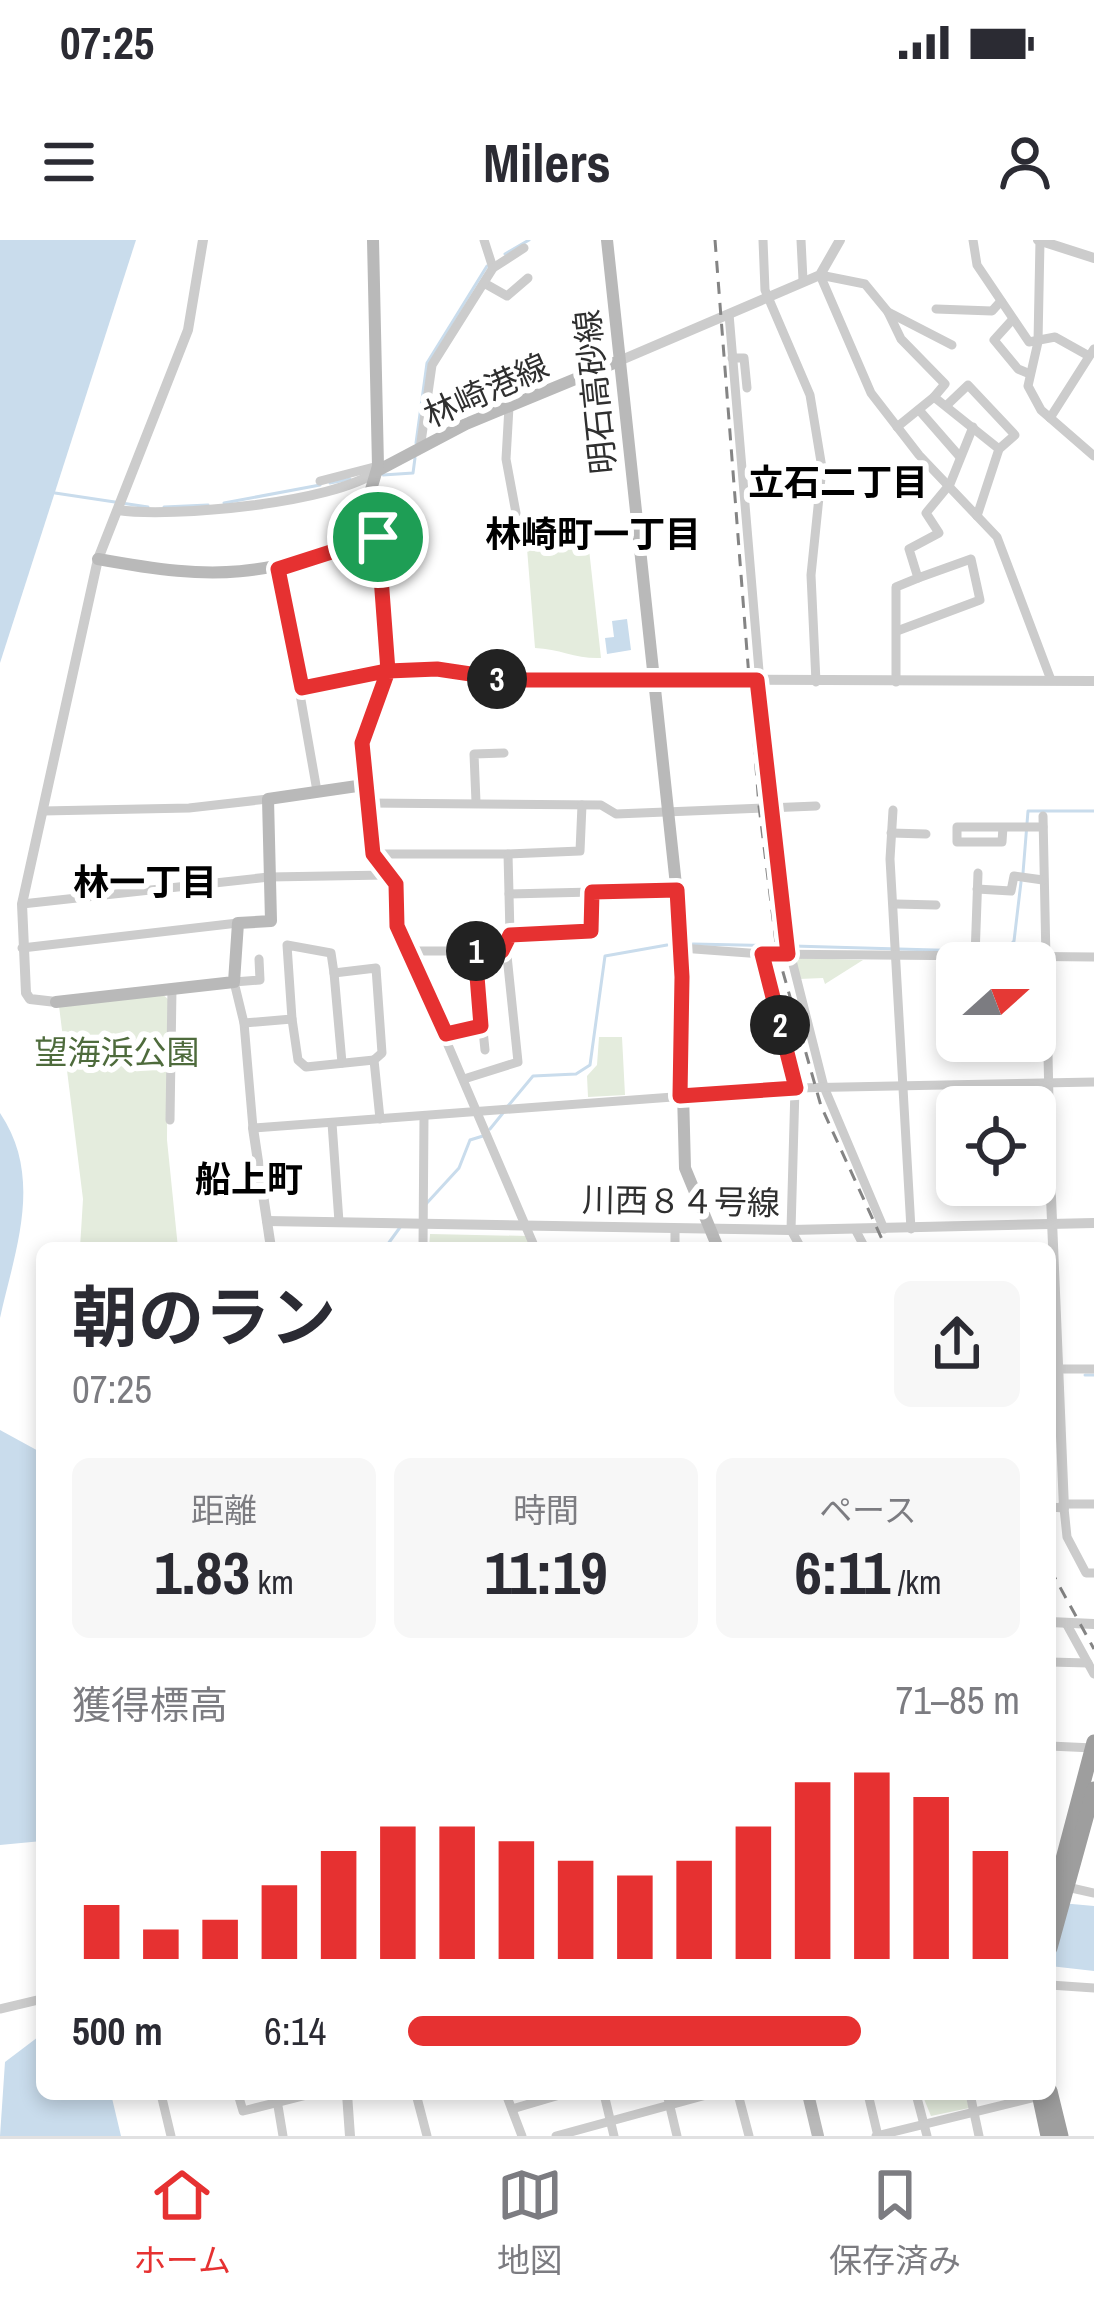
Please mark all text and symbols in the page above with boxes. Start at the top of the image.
text: 07:25 [60,12,154,73]
text: Milers [483,126,611,199]
icon: menu [36,129,102,195]
icon: person [992,129,1058,195]
street label: 明石高砂線 [564,308,626,476]
street label: 林崎港線 [417,343,555,437]
district label: 立石二丁目 [748,458,928,506]
pin [327,486,429,588]
icon: arrive [345,504,411,570]
district label: 林崎町一丁目 [485,510,701,558]
pin: 3 [467,649,527,709]
text: 3 [489,657,505,701]
district label: 林一丁目 [73,858,217,906]
pin: 1 [446,921,506,981]
text: 1 [468,929,484,973]
north arrow [936,942,1056,1062]
map controls [936,942,1056,1206]
pin: 2 [750,995,810,1055]
text: 2 [772,1003,788,1047]
park label: 望海浜公園 [35,1030,200,1074]
button: locate [936,1086,1056,1206]
district label: 船上町 [195,1155,303,1203]
street label: 川西８４号線 [582,1177,780,1225]
text: 朝のラン [72,1273,336,1362]
button: share [894,1281,1020,1407]
text: 07:25 [72,1363,152,1415]
text: 距離 [191,1488,257,1532]
text: 時間 [513,1488,579,1532]
text: ペース [819,1488,917,1532]
text: 1.83 [154,1532,250,1613]
text: 11:19 [484,1532,608,1613]
text: 6:11 [795,1532,890,1613]
text: km [250,1560,294,1604]
text: /km [890,1560,941,1604]
text: 71–85 m [896,1674,1020,1726]
text: 獲得標高 [72,1679,228,1731]
text: 500 m [72,2005,163,2057]
text: 6:14 [264,2005,326,2057]
tab: ホーム [133,2162,231,2282]
tab: 地図 [497,2162,563,2282]
tab: 保存済み [829,2162,961,2282]

